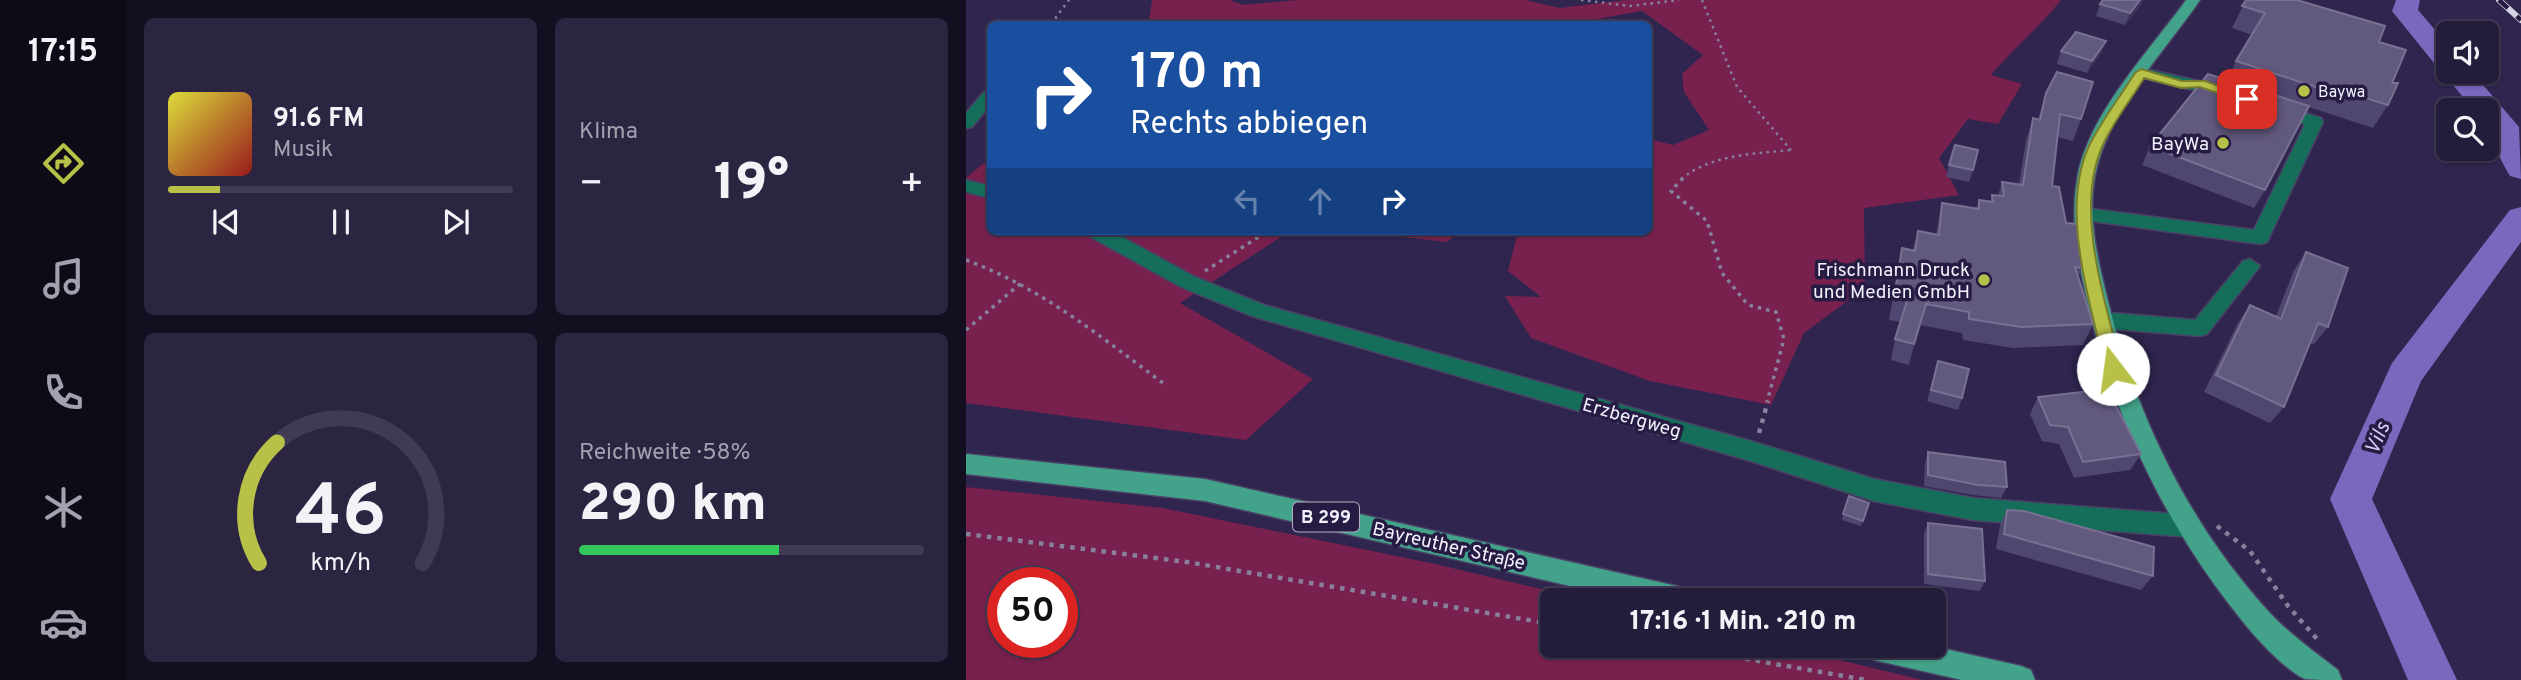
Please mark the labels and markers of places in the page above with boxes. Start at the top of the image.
pin [2217,69,2277,129]
marker: Baywa [2296,83,2312,99]
place label: Baywa [2318,83,2365,103]
place label: BayWa [2151,133,2209,157]
marker: BayWa [2215,135,2231,151]
place label: Frischmann Druck und Medien GmbH [1813,259,1970,305]
marker: Frischmann Druck und Medien GmbH [1976,272,1992,288]

